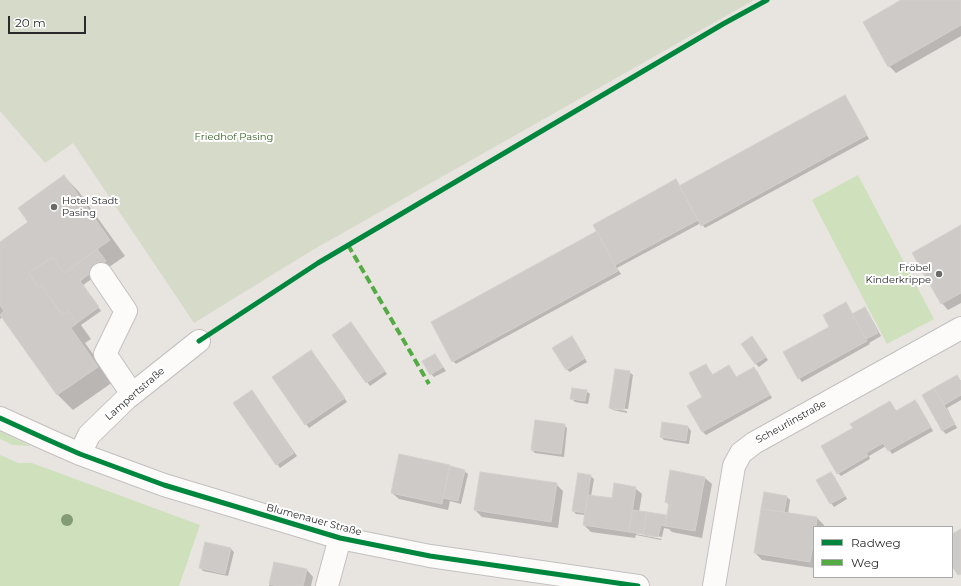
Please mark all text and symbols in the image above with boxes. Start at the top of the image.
scale bar [10,8,88,34]
text: 20 m [15,15,46,30]
park label: Friedhof Pasing [195,131,273,143]
place label: Hotel Stadt Pasing [62,195,118,218]
marker: Hotel Stadt Pasing [49,202,59,212]
place label: Fröbel Kinderkrippe [866,262,931,286]
marker: Fröbel Kinderkrippe [934,269,944,279]
street label: Lampertstraße [103,365,167,423]
street label: Scheurlinstraße [754,398,828,446]
street label: Blumenauer Straße [265,502,363,538]
legend [813,526,953,578]
text: Radweg [851,535,901,550]
text: Weg [851,555,879,570]

